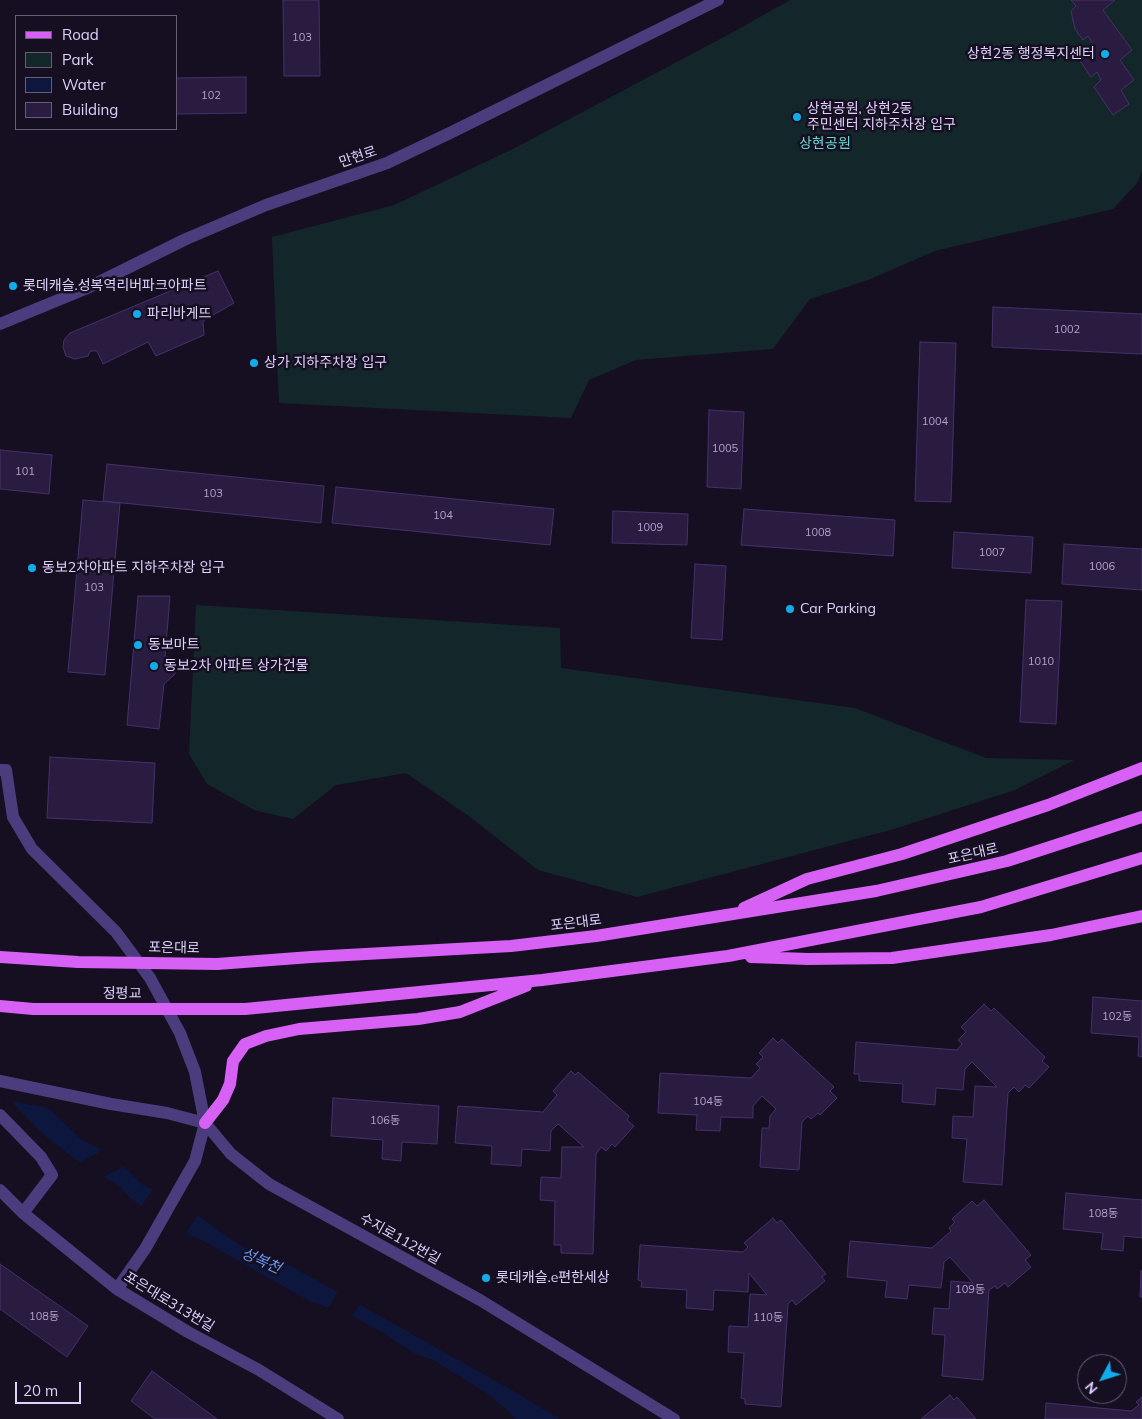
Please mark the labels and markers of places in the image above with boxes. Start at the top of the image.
place label: 상현2동 행정복지센터 [967,46,1095,62]
marker: 상현2동 행정복지센터 [1099,48,1111,60]
place label: 상현공원, 상현2동 주민센터 지하주차장 입구 [807,101,956,134]
marker: 상현공원, 상현2동 주민센터 지하주차장 입구 [791,111,803,123]
place label: 롯데캐슬.성복역리버파크아파트 [23,278,207,294]
marker: 롯데캐슬.성복역리버파크아파트 [7,280,19,292]
place label: 파리바게뜨 [147,306,211,322]
marker: 파리바게뜨 [131,308,143,320]
place label: 상가 지하주차장 입구 [264,355,387,371]
marker: 상가 지하주차장 입구 [248,357,260,369]
place label: 동보2차아파트 지하주차장 입구 [42,560,225,576]
marker: 동보2차아파트 지하주차장 입구 [26,562,38,574]
place label: Car Parking [800,601,876,617]
marker: Car Parking [784,603,796,615]
place label: 동보마트 [148,637,200,653]
marker: 동보마트 [132,639,144,651]
place label: 동보2차 아파트 상가건물 [164,658,309,674]
marker: 동보2차 아파트 상가건물 [148,660,160,672]
place label: 롯데캐슬.e편한세상 [496,1270,610,1286]
marker: 롯데캐슬.e편한세상 [480,1272,492,1284]

